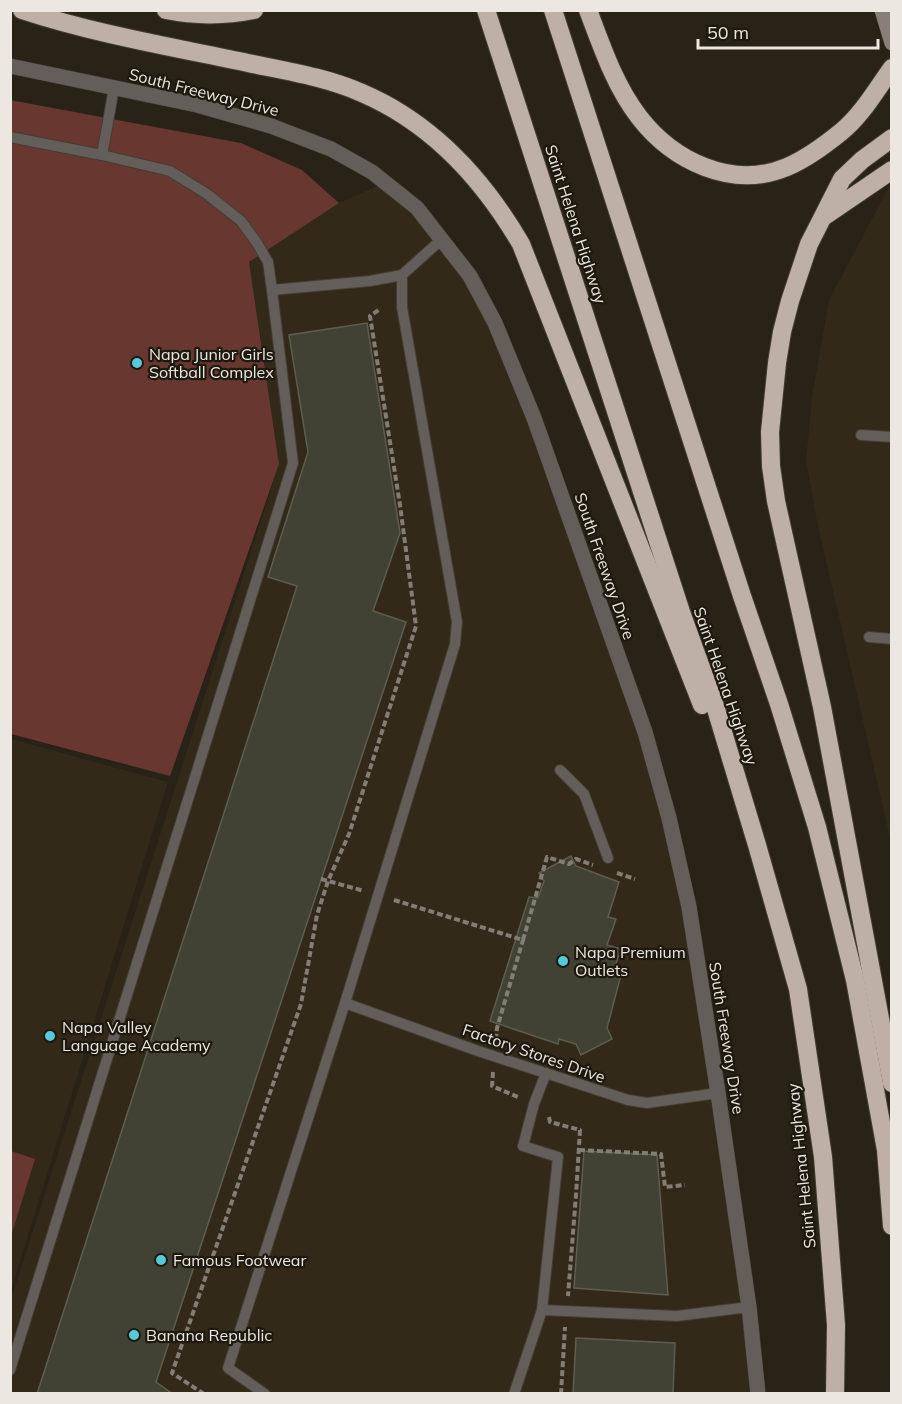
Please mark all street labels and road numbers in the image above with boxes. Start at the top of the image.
street label: South Freeway Drive [127,64,281,120]
street label: Saint Helena Highway [541,142,611,306]
street label: South Freeway Drive [570,490,640,642]
street label: Saint Helena Highway [690,604,763,768]
street label: South Freeway Drive [705,960,749,1116]
street label: Factory Stores Drive [460,1019,608,1087]
street label: Saint Helena Highway [782,1082,820,1250]

